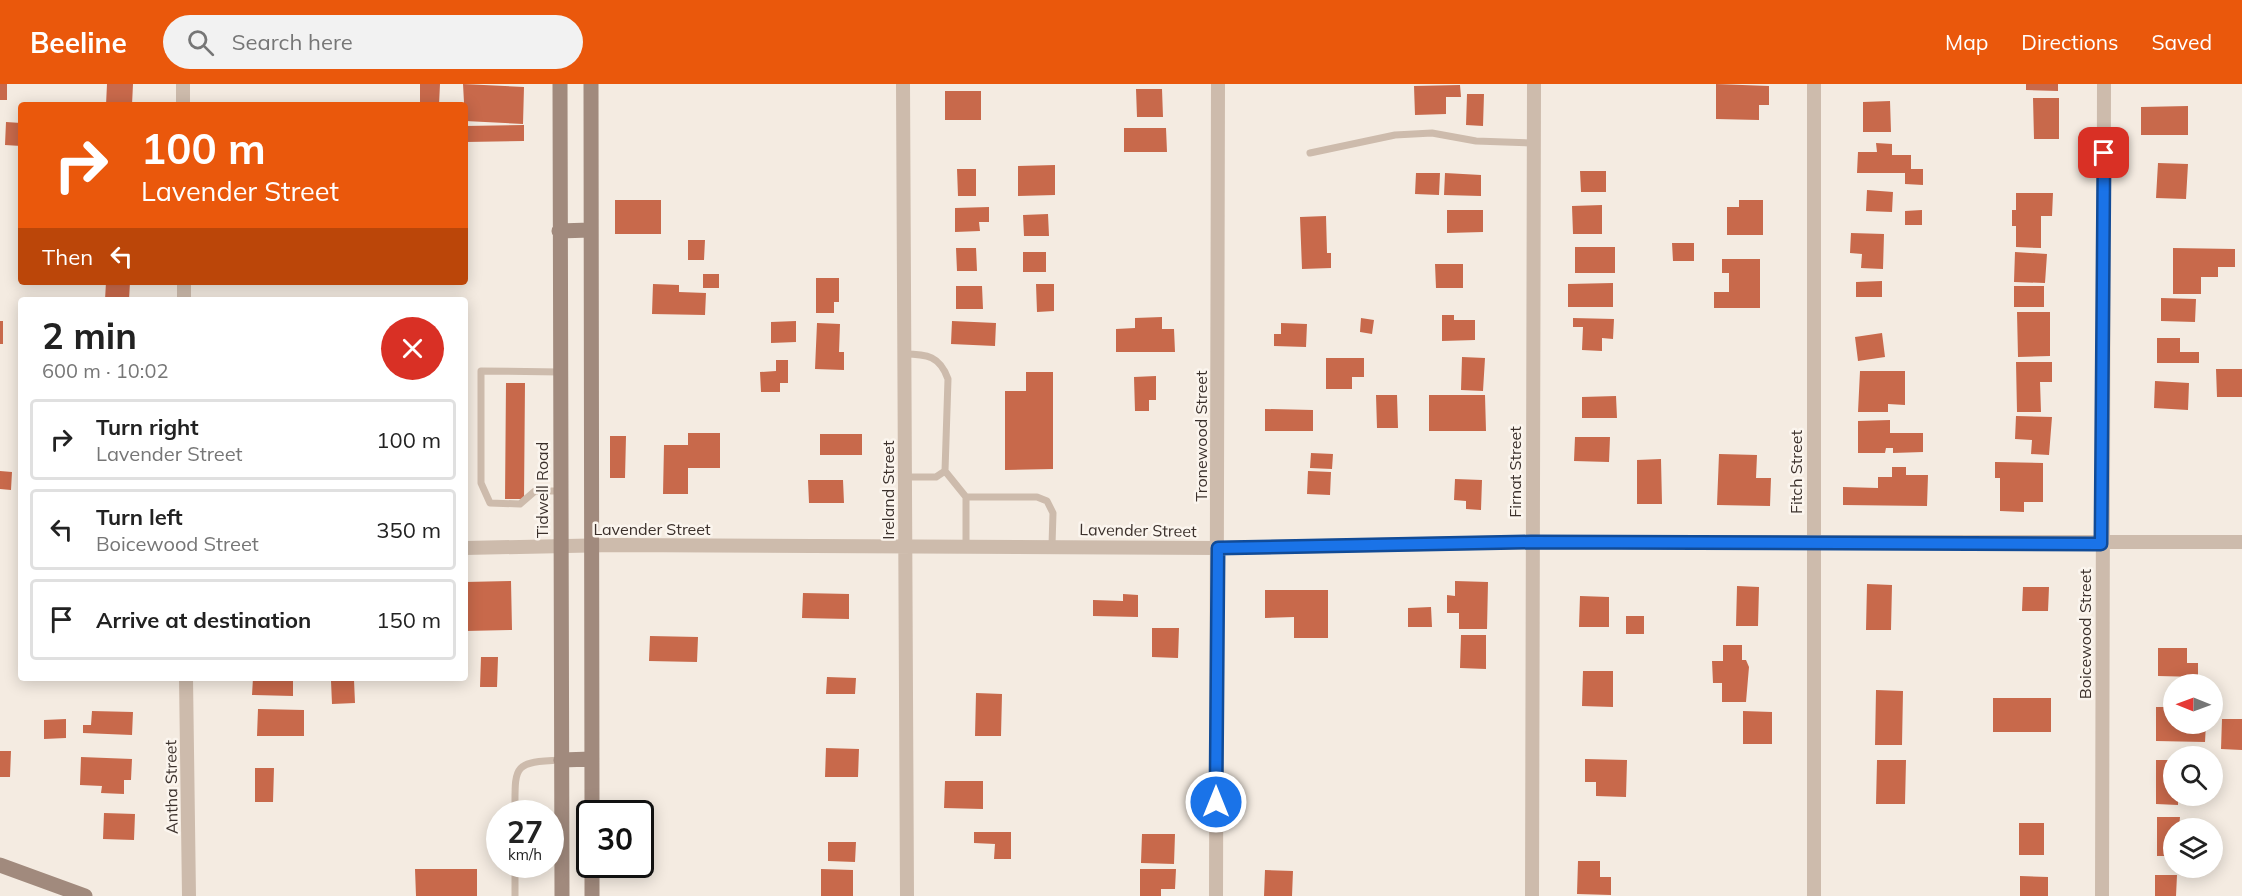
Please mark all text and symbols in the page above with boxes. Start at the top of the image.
search box [163,15,583,69]
text: Beeline [30,25,127,60]
icon: search [184,26,217,59]
text: Search here [232,28,353,56]
text: Map [1945,29,1988,55]
text: Directions [2021,29,2118,55]
text: Saved [2151,29,2212,55]
text: 100 m [141,122,266,175]
icon: right [42,126,120,204]
pin [2078,127,2129,178]
icon: arrive [2087,136,2120,169]
text: Lavender Street [141,174,339,208]
icon: left [105,240,138,273]
text: Then [42,243,93,271]
text: 2 min [42,313,137,358]
button: close [381,317,444,380]
text: 600 m · 10:02 [42,358,168,383]
street label: Tronewood Street [1191,370,1211,502]
text: Turn right [96,413,199,441]
icon: right [45,423,78,456]
text: 100 m [376,426,441,454]
street label: Firnat Street [1505,426,1525,518]
street label: Fitch Street [1786,430,1806,514]
street label: Ireland Street [878,440,898,540]
text: Lavender Street [96,441,243,466]
street label: Tidwell Road [532,442,552,538]
text: Turn left [96,503,183,531]
icon: left [45,513,78,546]
text: 350 m [376,516,441,544]
street label: Lavender Street [593,519,711,539]
street label: Lavender Street [1079,519,1197,541]
text: Boicewood Street [96,531,259,556]
street label: Boicewood Street [2075,568,2095,699]
icon: arrive [45,603,78,636]
text: Arrive at destination [96,606,311,634]
text: 150 m [376,606,441,634]
north arrow [2163,674,2223,734]
map controls [2163,674,2223,878]
street label: Antha Street [160,739,182,834]
button: search [2163,746,2223,806]
position arrow [1184,770,1248,834]
speed limit sign: 30 [576,800,654,878]
text: 27 [507,813,543,851]
button: layers [2163,818,2223,878]
text: km/h [508,845,542,864]

